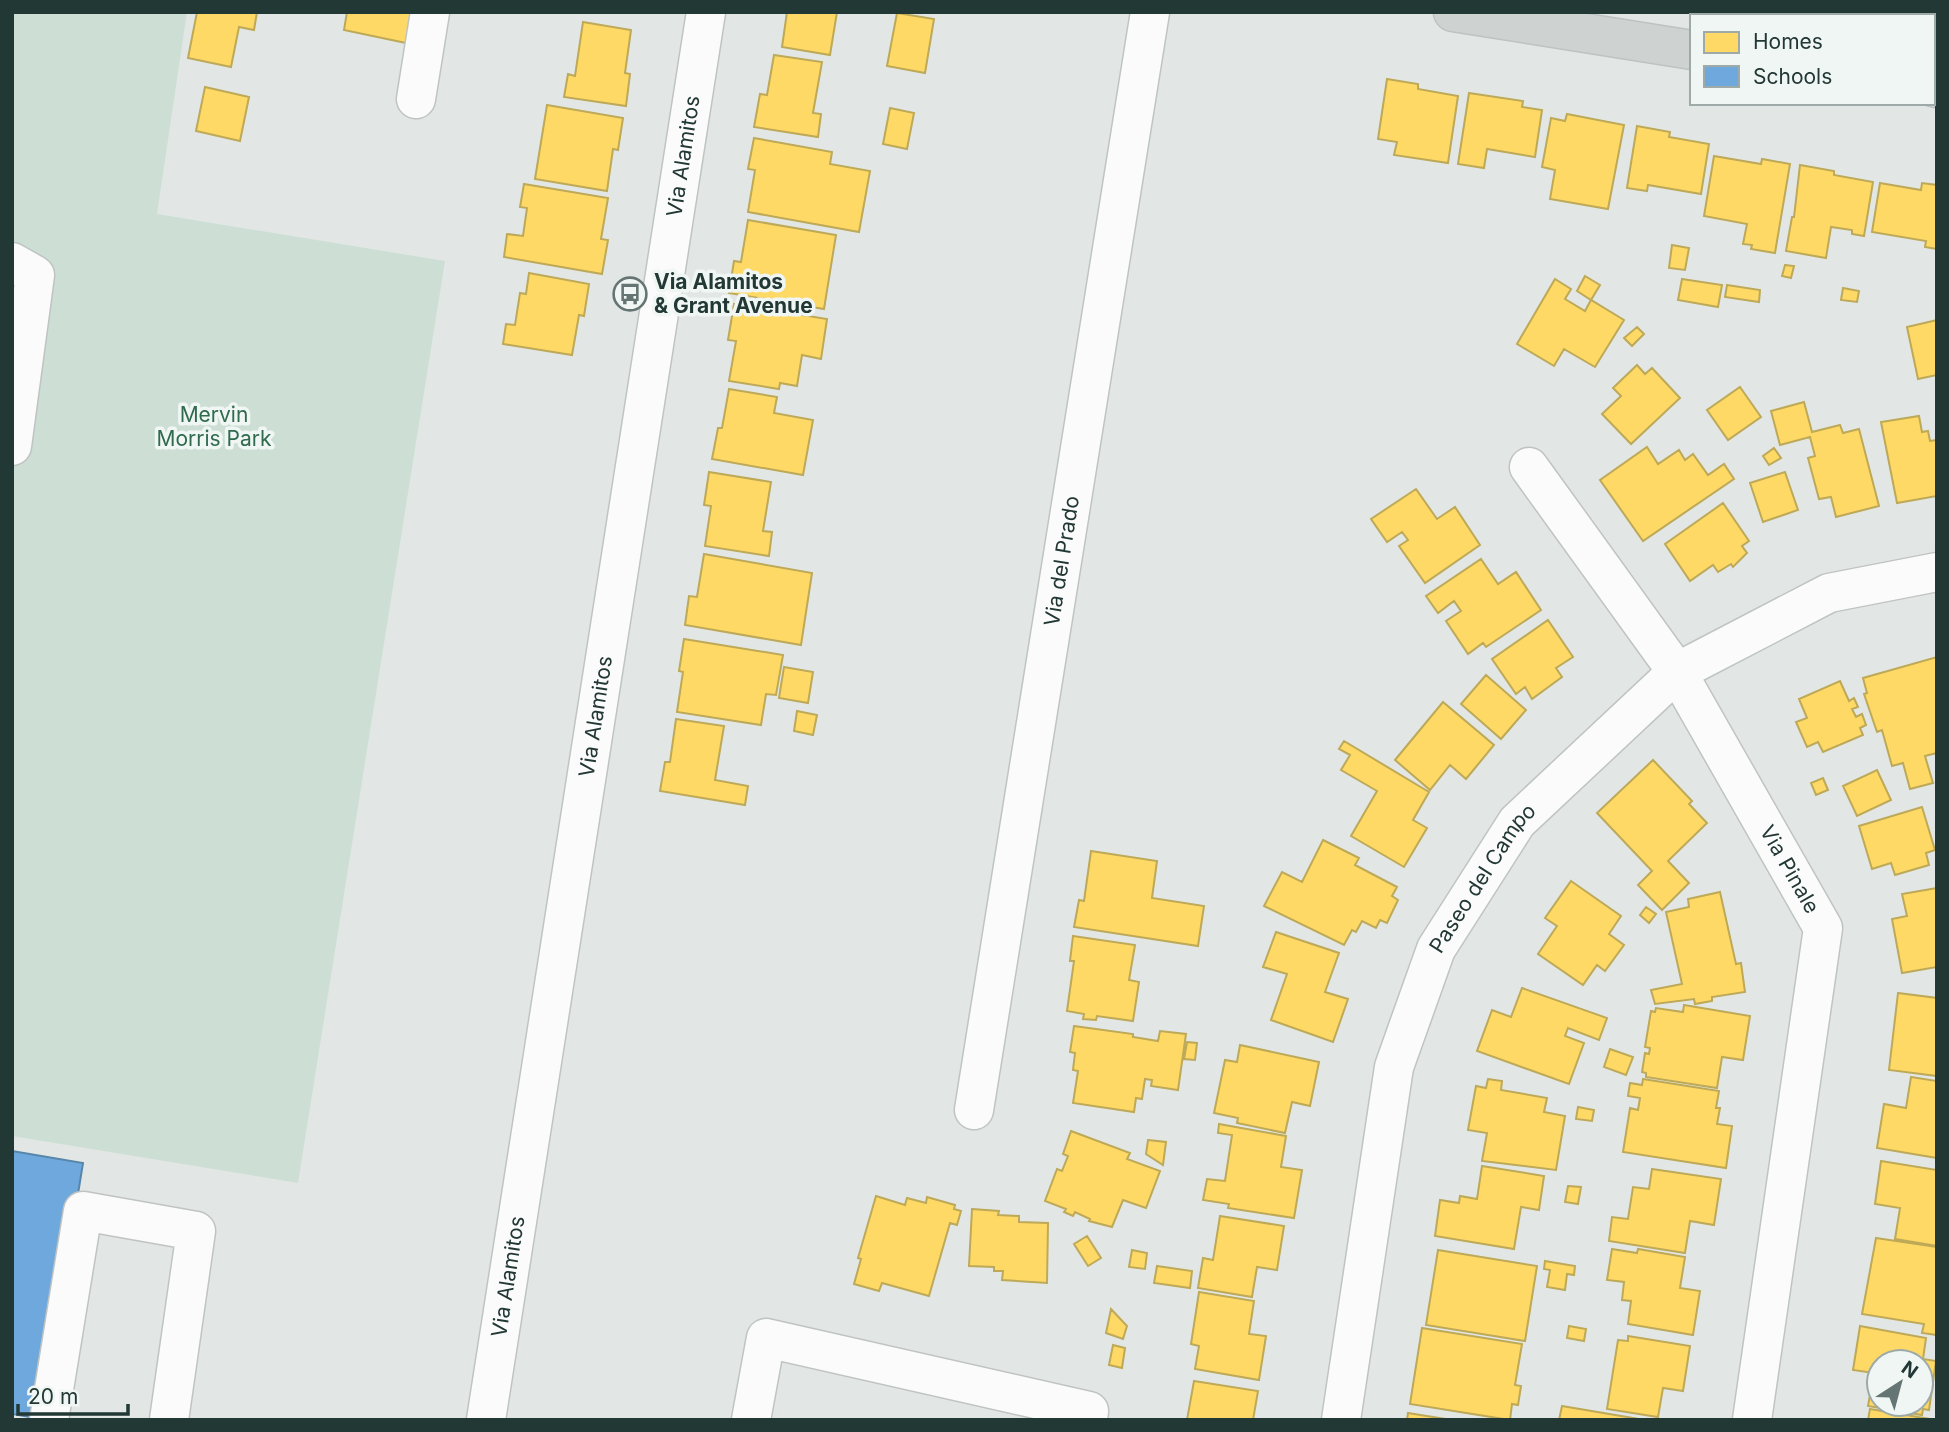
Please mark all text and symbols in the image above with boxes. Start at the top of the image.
legend [1690,14,1935,105]
text: Homes [1753,29,1823,54]
text: Schools [1753,64,1832,89]
street label: Via Alamitos [661,94,705,219]
place label: Via Alamitos & Grant Avenue [654,269,813,318]
bus stop icon: Via Alamitos & Grant Avenue [611,275,649,313]
park label: Mervin Morris Park [156,402,272,451]
street label: Via del Prado [1039,494,1084,628]
street label: Via Alamitos [574,654,617,779]
street label: Paseo del Campo [1424,798,1541,957]
street label: Via Pinale [1755,821,1825,918]
street label: Via Alamitos [486,1214,530,1339]
north arrow [1865,1348,1935,1418]
text: N [1897,1356,1922,1383]
scale bar [18,1372,128,1416]
text: 20 m [28,1384,78,1409]

